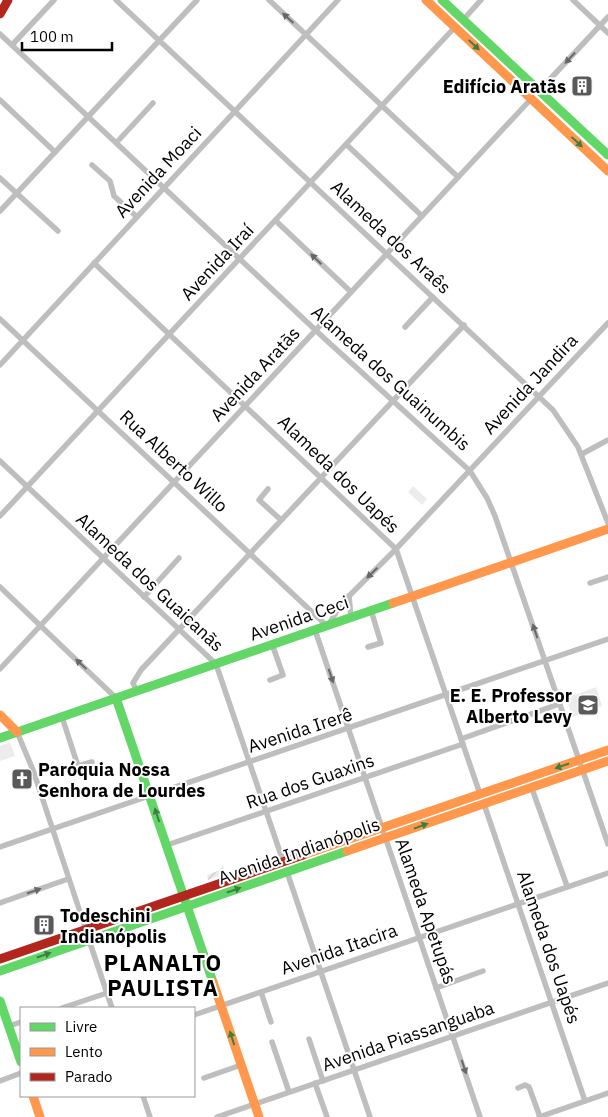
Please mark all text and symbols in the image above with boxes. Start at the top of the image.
one-way arrow [281,12,294,23]
scale bar [22,20,112,52]
text: 100 m [30,27,74,46]
one-way arrow [468,39,480,51]
one-way arrow [564,52,576,64]
building icon: Edifício Aratãs [570,74,594,98]
place label: Edifício Aratãs [443,75,566,98]
street label: Avenida Moaci [110,121,206,223]
one-way arrow [570,136,582,148]
street label: Alameda dos Araês [326,175,456,299]
street label: Avenida Iraí [176,218,259,305]
one-way arrow [310,253,322,265]
street label: Alameda dos Guainumbis [307,300,475,456]
street label: Avenida Aratãs [205,322,305,426]
street label: Avenida Jandira [478,329,583,439]
street label: Rua Alberto Willo [115,405,233,517]
street label: Alameda dos Uapés [273,410,405,538]
street label: Alameda dos Guaicanãs [71,508,229,656]
one-way arrow [367,566,379,578]
street label: Avenida Ceci [246,590,352,646]
one-way arrow [531,624,538,639]
one-way arrow [75,658,87,670]
one-way arrow [327,668,335,683]
place label: E. E. Professor Alberto Levy [450,684,572,728]
school or university icon: E. E. Professor Alberto Levy [576,693,600,717]
street label: Avenida Irerê [245,702,355,758]
street label: Rua dos Guaxins [243,748,377,814]
place label: Paróquia Nossa Senhora de Lourdes [38,758,205,802]
one-way arrow [554,762,569,770]
church icon: Paróquia Nossa Senhora de Lourdes [10,767,34,791]
one-way arrow [153,808,161,823]
street label: Avenida Indianópolis [215,812,383,890]
one-way arrow [413,822,428,829]
street label: Alameda Apetupás [390,835,462,987]
street label: Alameda dos Uapés [512,867,586,1027]
one-way arrow [227,886,242,894]
one-way arrow [27,887,42,895]
place label: Todeschini Indianópolis [60,904,167,948]
building icon: Todeschini Indianópolis [32,913,56,937]
street label: Avenida Itacira [278,918,401,980]
district label: PLANALTO PAULISTA [104,948,222,1002]
one-way arrow [37,951,52,959]
street label: Avenida Piassanguaba [319,996,497,1076]
legend [20,1007,195,1097]
text: Livre [65,1017,97,1036]
one-way arrow [228,1030,236,1045]
text: Lento [65,1042,103,1061]
one-way arrow [460,1060,468,1075]
text: Parado [65,1067,113,1086]

